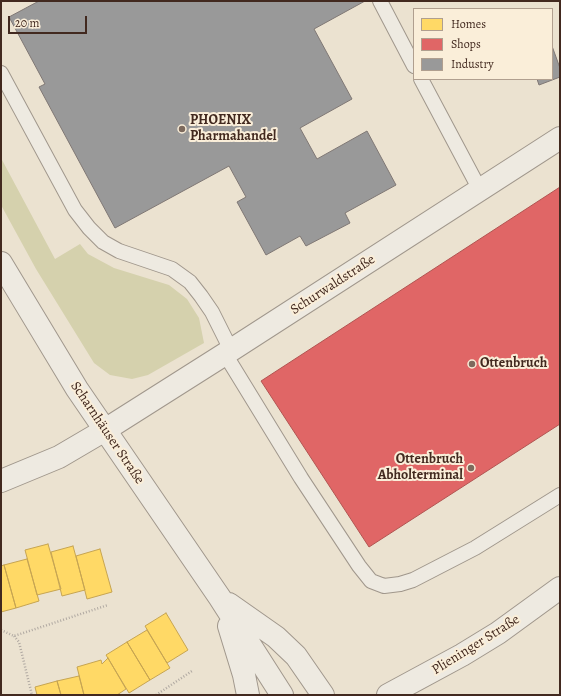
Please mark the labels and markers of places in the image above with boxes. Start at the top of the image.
place label: PHOENIX Pharmahandel [190,113,277,146]
marker: PHOENIX Pharmahandel [177,124,187,134]
place label: Ottenbruch [480,356,547,372]
marker: Ottenbruch [467,359,477,369]
place label: Ottenbruch Abholterminal [378,452,463,484]
marker: Ottenbruch Abholterminal [466,463,476,473]

